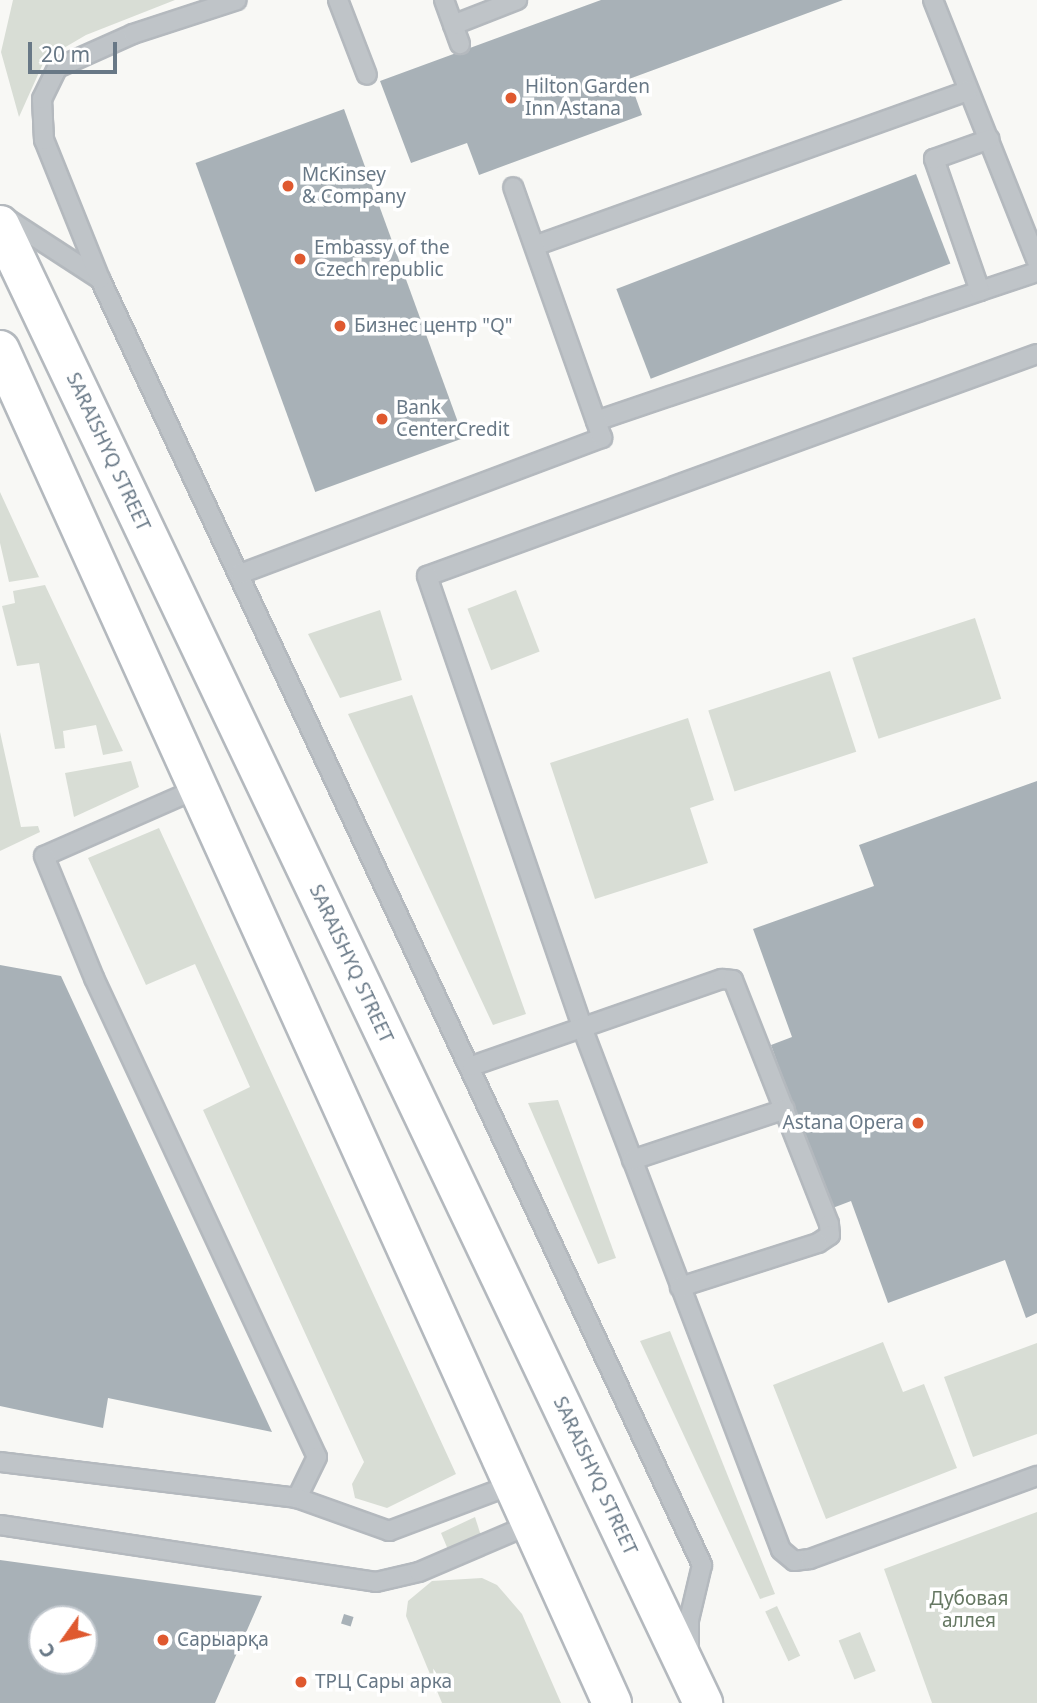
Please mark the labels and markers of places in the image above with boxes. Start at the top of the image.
place label: Hilton Garden Inn Astana [525,76,650,120]
marker: Hilton Garden Inn Astana [503,90,519,106]
place label: McKinsey & Company [302,164,406,208]
marker: McKinsey & Company [280,178,296,194]
place label: Embassy of the Czech republic [314,237,450,281]
marker: Embassy of the Czech republic [292,251,308,267]
place label: Бизнес центр "Q" [354,315,513,337]
marker: Бизнес центр "Q" [332,318,348,334]
place label: Bank CenterCredit [396,397,510,441]
marker: Bank CenterCredit [374,411,390,427]
place label: Astana Opera [783,1112,904,1134]
marker: Astana Opera [910,1115,926,1131]
place label: Сарыарқа [177,1629,269,1651]
marker: Сарыарқа [155,1632,171,1648]
place label: ТРЦ Сары арка [315,1671,452,1693]
marker: ТРЦ Сары арка [293,1674,309,1690]

